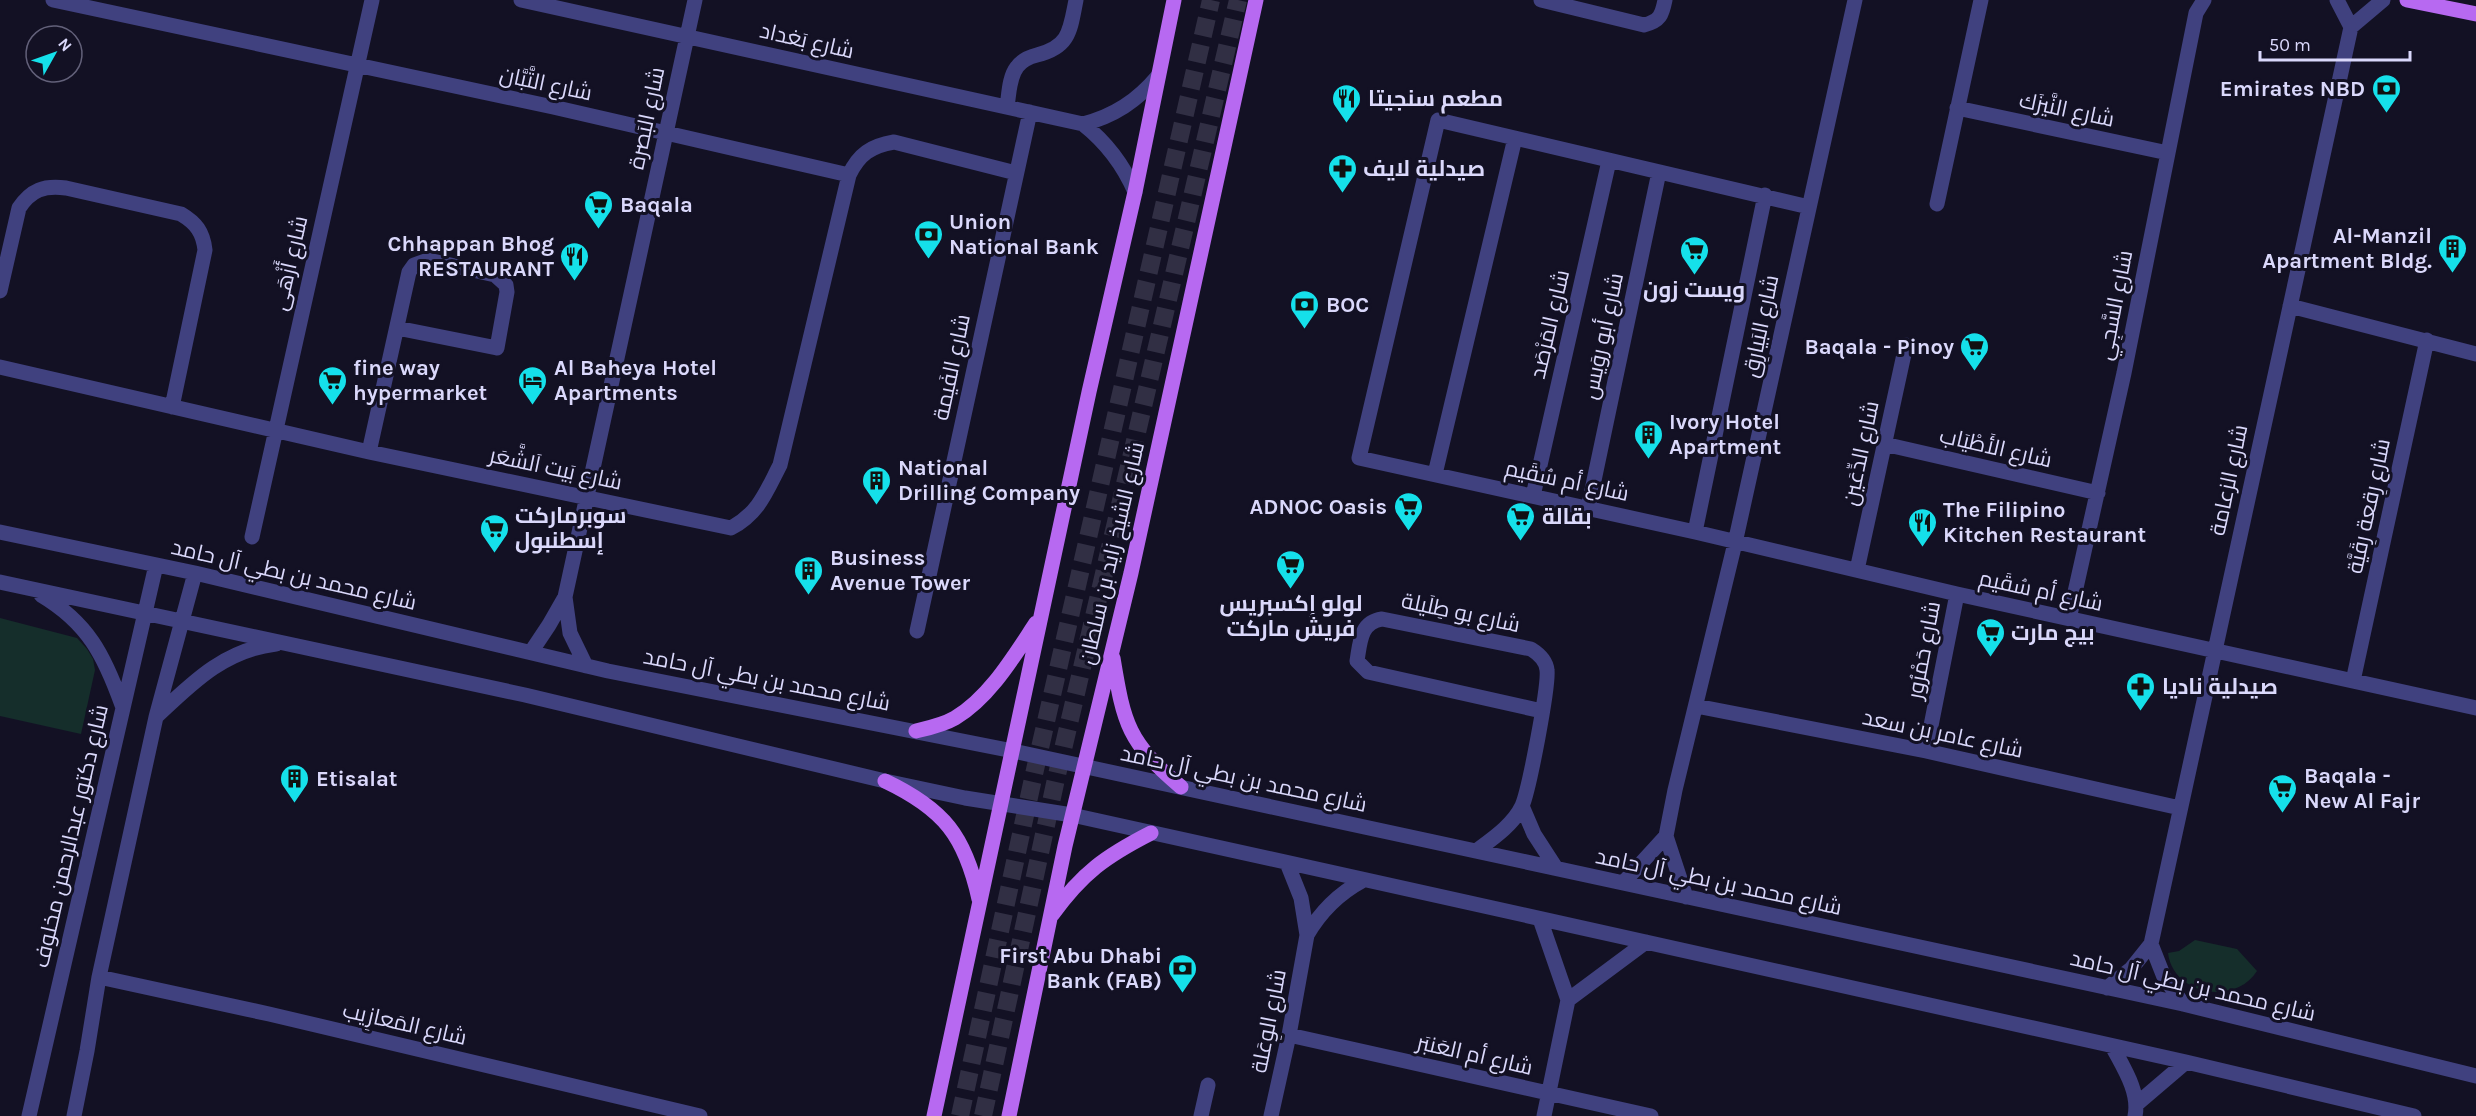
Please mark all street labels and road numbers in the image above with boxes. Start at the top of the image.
street label: شارع بَغداد [757,18,856,65]
street label: شارع التَّبَّان [497,60,595,107]
street label: شارع البَصرة [623,65,671,172]
street label: شارع النَّيزَك [2017,86,2117,134]
street label: شارع أَزْهَى [263,213,314,313]
street label: شارع السَّجِي [2092,248,2141,363]
street label: شارع المَرْصَد [1525,267,1576,381]
street label: شارع أبو روَيس [1576,270,1630,402]
street label: شارع البَيارِق [1737,273,1786,380]
street label: شارع الفَيمة [928,312,977,423]
street label: شارع الدِّعَين [1837,398,1886,508]
street label: شارع الأَطْيَاب [1937,422,2055,475]
street label: شارع الزعامة [2205,422,2254,538]
street label: شارع رِقعة رِقَيَّة [2342,436,2397,576]
street label: شارع بَيت اَلشَّعَر [485,437,625,497]
street label: شارع الشيخ زايد بن سلطان [1074,439,1151,667]
street label: شارع أم سُقَيم [1502,454,1631,509]
street label: شارع محمد بن بطي آل حامد [168,534,419,619]
street label: شارع أم سُقَيم [1976,564,2105,619]
street label: شارع بو طِلَيلة [1399,588,1523,639]
street label: شارع حَمْرُور [1901,599,1947,704]
street label: شارع محمد بن بطي آل حامد [641,643,892,720]
street label: شارع دكتور عبدالرحمن مخلوف [28,702,115,971]
street label: شارع عامر بن سعد [1860,704,2026,765]
street label: شارع محمد بن بطي آل حامد [1118,740,1369,821]
street label: شارع محمد بن بطي آل حامد [1593,843,1844,924]
street label: شارع محمد بن بطي آل حامد [2067,945,2318,1030]
street label: شارع الوِعَلة [1246,967,1294,1076]
street label: شارع المَعازِيب [340,997,469,1052]
street label: شارع أم العَنبَر [1412,1028,1536,1083]

